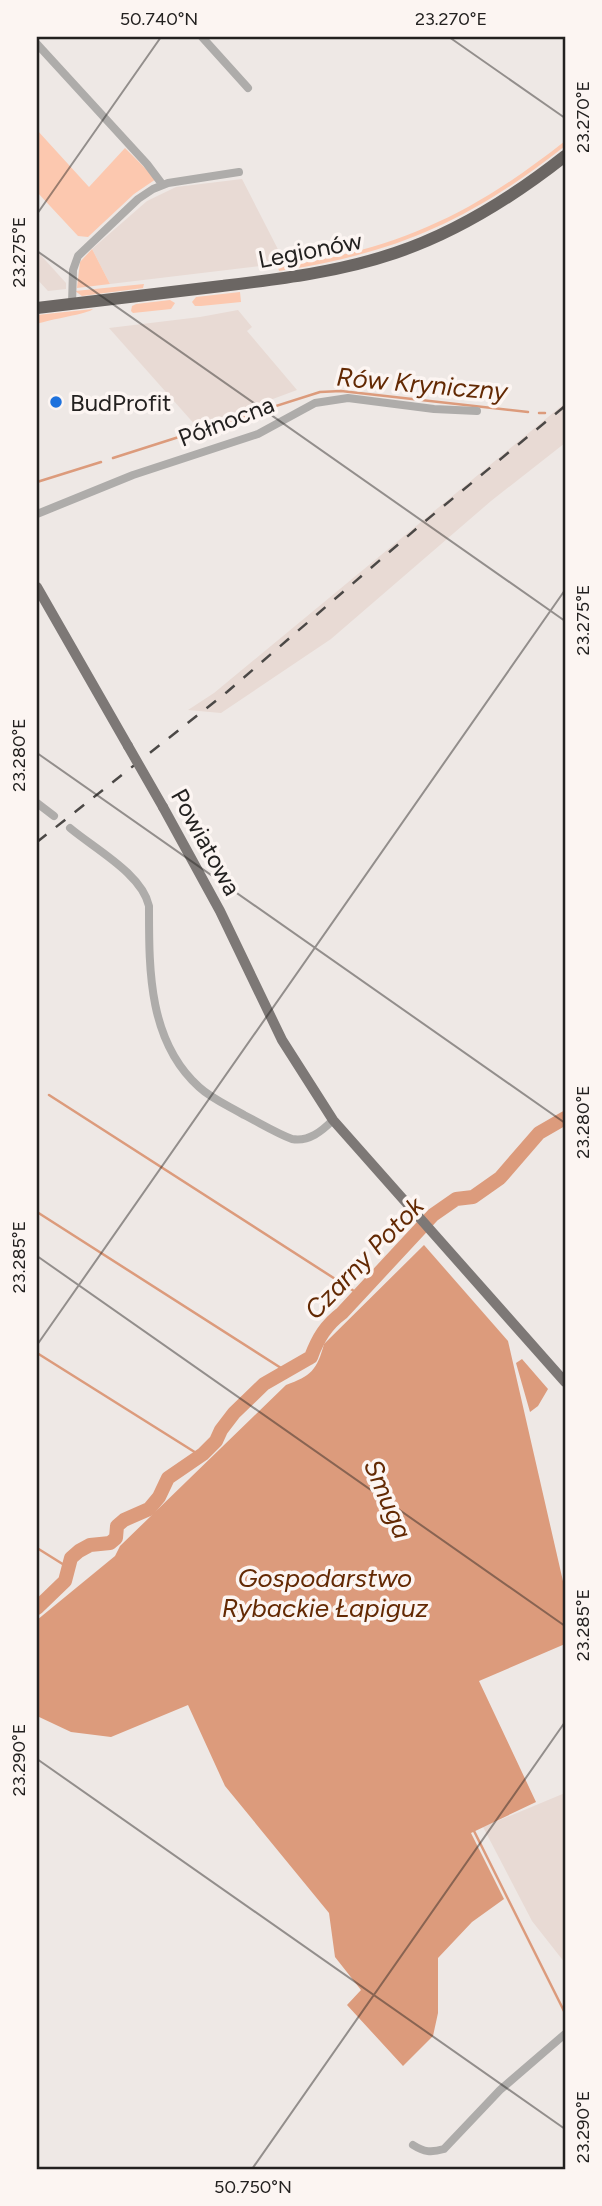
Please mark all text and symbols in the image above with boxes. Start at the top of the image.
text: 50.740°N [120,8,198,30]
text: 23.270°E [415,8,487,30]
text: 23.270°E [572,81,594,153]
text: 23.275°E [8,217,30,287]
street label: Legionów [256,226,364,274]
water label: Rów Kryniczny [335,361,510,408]
place label: BudProfit [70,388,171,417]
street label: Północna [174,389,278,453]
marker: BudProfit [48,394,64,410]
text: 23.275°E [572,585,594,655]
text: 23.280°E [8,718,30,792]
street label: Powiatowa [165,784,247,900]
text: 23.280°E [572,1085,594,1159]
water label: Czarny Potok [298,1189,431,1326]
text: 23.285°E [8,1221,30,1293]
water label: Smuga [357,1455,419,1543]
water label: Gospodarstwo Rybackie Łapiguz [222,1562,428,1624]
text: 23.285°E [572,1589,594,1661]
text: 23.290°E [8,1724,30,1796]
text: 23.290°E [572,2091,594,2163]
text: 50.750°N [214,2176,292,2198]

